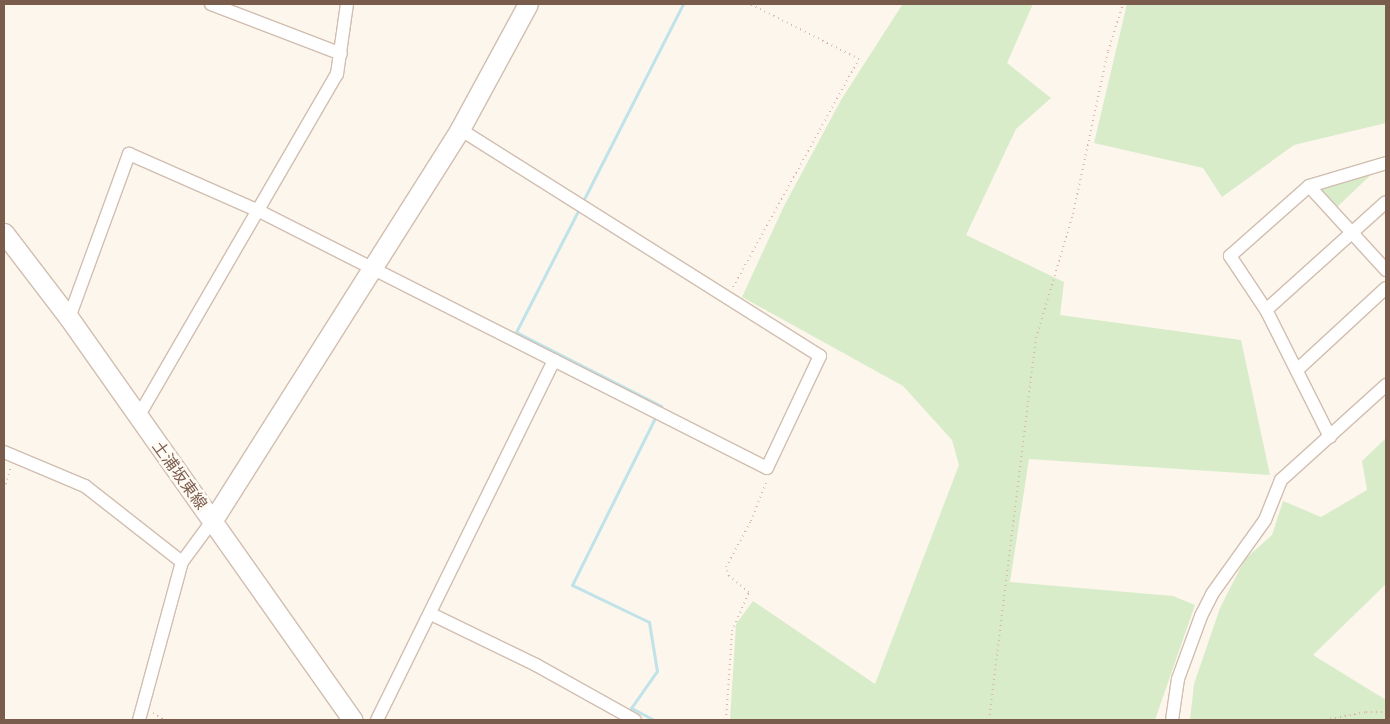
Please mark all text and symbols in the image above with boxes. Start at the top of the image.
street label: 土浦坂東線 [149,437,211,513]

